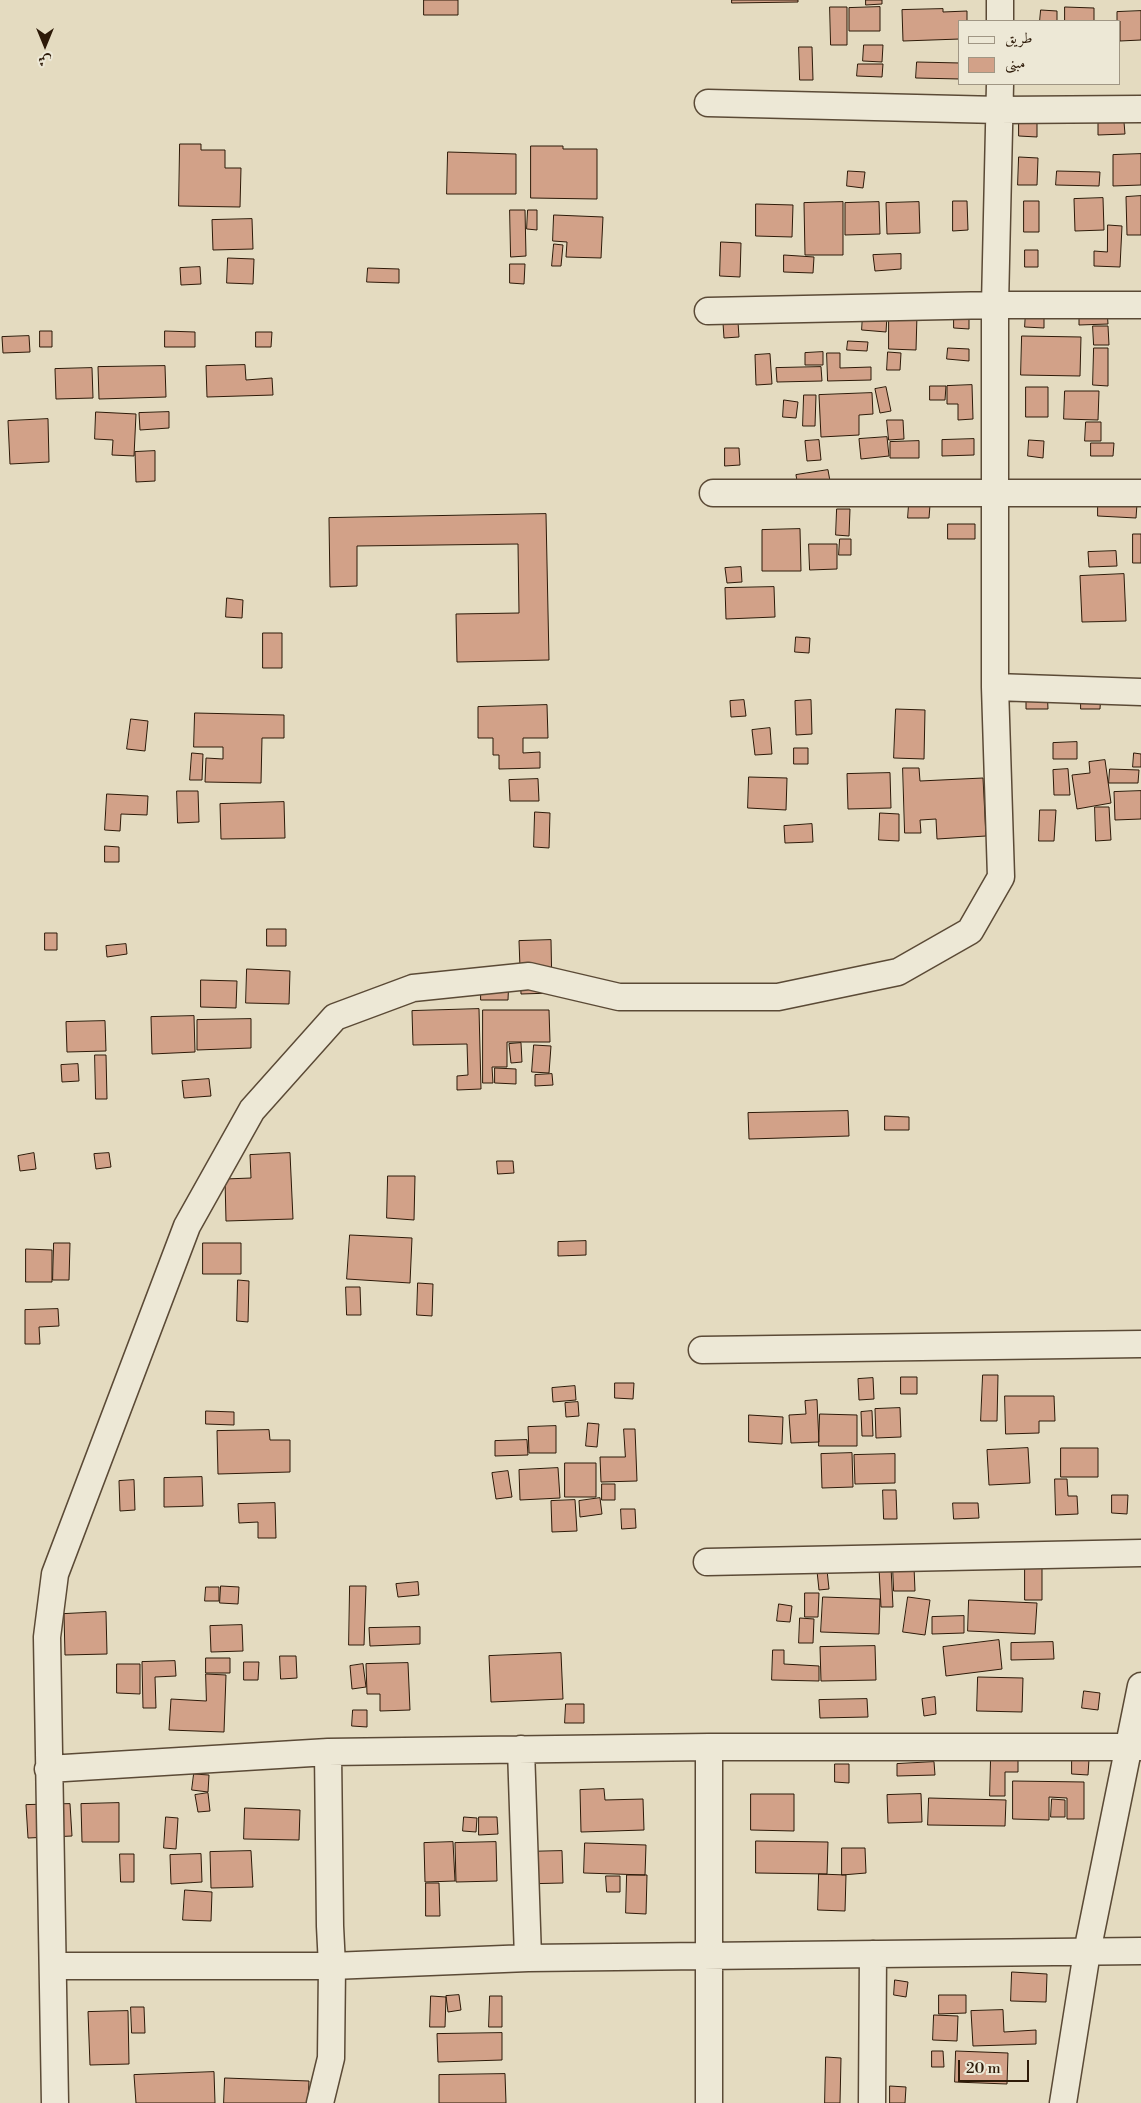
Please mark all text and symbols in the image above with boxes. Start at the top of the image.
north arrow [20,20,70,70]
legend [958,20,1121,85]
text: طريق [1005,29,1032,48]
text: ش [38,51,52,69]
text: مبنى [1005,54,1025,73]
scale bar [961,2050,1032,2082]
text: 20 m [966,2059,1001,2078]

